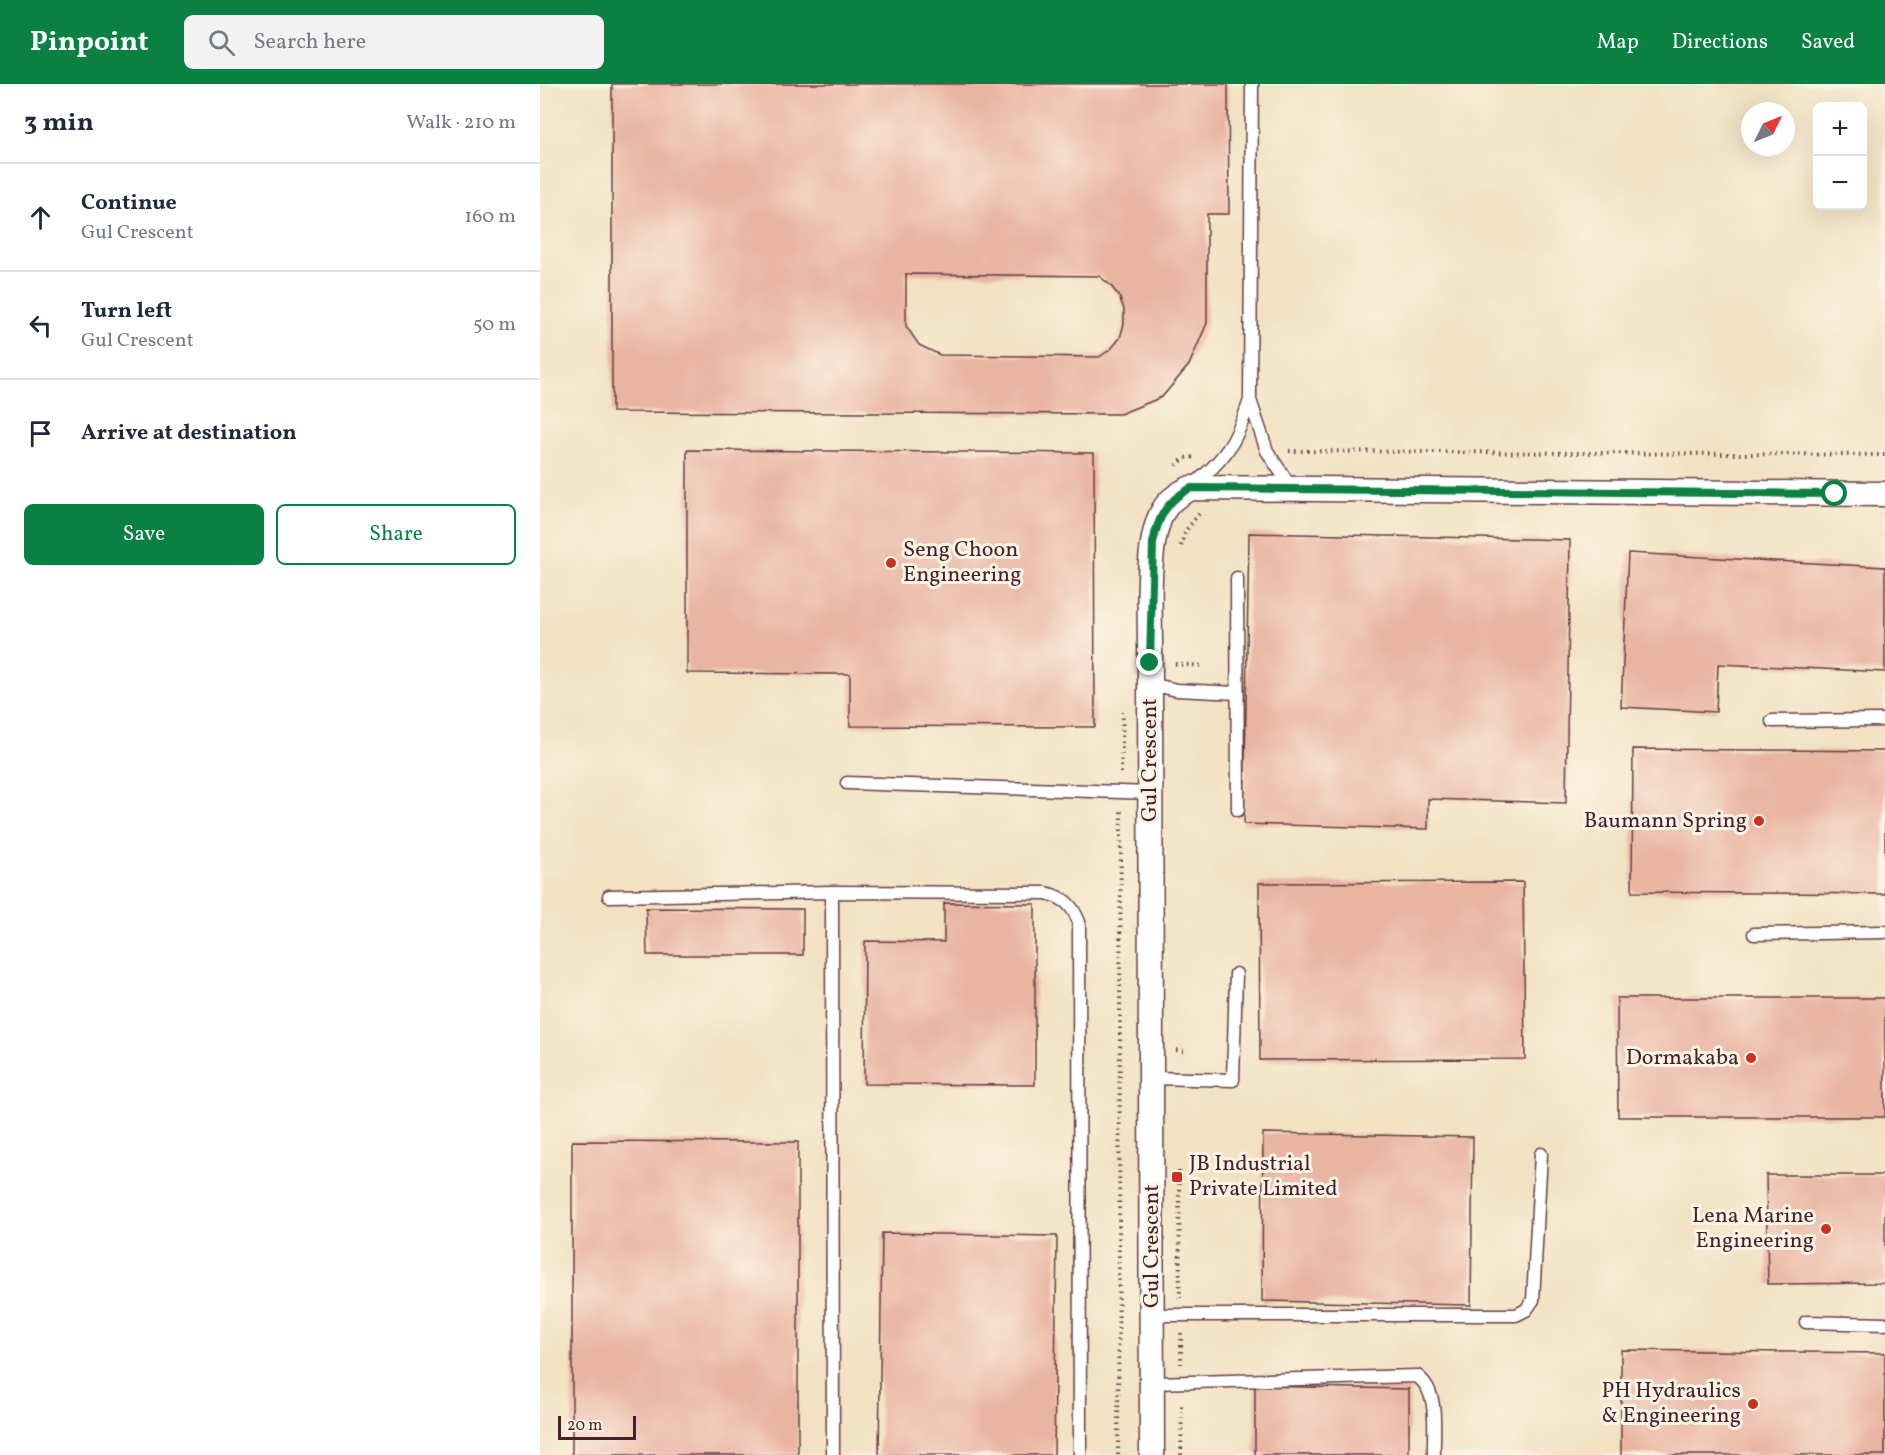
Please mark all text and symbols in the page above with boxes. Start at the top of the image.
search box [184,15,604,69]
text: Pinpoint [30,23,148,62]
icon: search [205,26,238,59]
text: Search here [253,27,366,58]
text: Map [1597,28,1639,57]
text: Directions [1672,28,1768,57]
text: Saved [1801,28,1855,57]
north arrow [1741,102,1795,156]
map controls [1813,102,1867,210]
button: + [1813,102,1867,156]
text: 3 min [24,105,94,141]
text: Walk · 210 m [406,109,516,137]
button: − [1813,156,1867,210]
text: Continue [81,188,177,219]
icon: ahead [24,201,57,234]
text: 160 m [464,203,516,231]
text: Gul Crescent [81,219,194,247]
text: Turn left [81,296,172,327]
icon: left [24,309,57,342]
text: 50 m [473,311,516,339]
text: Gul Crescent [81,327,194,355]
icon: arrive [24,417,57,450]
text: Arrive at destination [81,418,297,449]
route start [1821,480,1847,506]
button: Save [24,504,264,565]
button: Share [276,504,516,565]
place label: Seng Choon Engineering [903,535,1021,591]
marker: Seng Choon Engineering [884,556,898,570]
route end [1136,649,1162,675]
street label: Gul Crescent [1135,698,1166,822]
place label: Baumann Spring [1584,806,1747,837]
marker: Baumann Spring [1752,814,1766,828]
place label: Dormakaba [1626,1043,1739,1074]
marker: Dormakaba [1744,1051,1758,1065]
place label: JB Industrial Private Limited [1189,1149,1338,1205]
marker: JB Industrial Private Limited [1170,1170,1184,1184]
street label: Gul Crescent [1137,1184,1168,1308]
place label: Lena Marine Engineering [1692,1201,1814,1257]
marker: Lena Marine Engineering [1819,1222,1833,1236]
place label: PH Hydraulics & Engineering [1602,1376,1741,1432]
marker: PH Hydraulics & Engineering [1746,1397,1760,1411]
scale bar [558,1413,636,1440]
text: 20 m [567,1415,602,1437]

